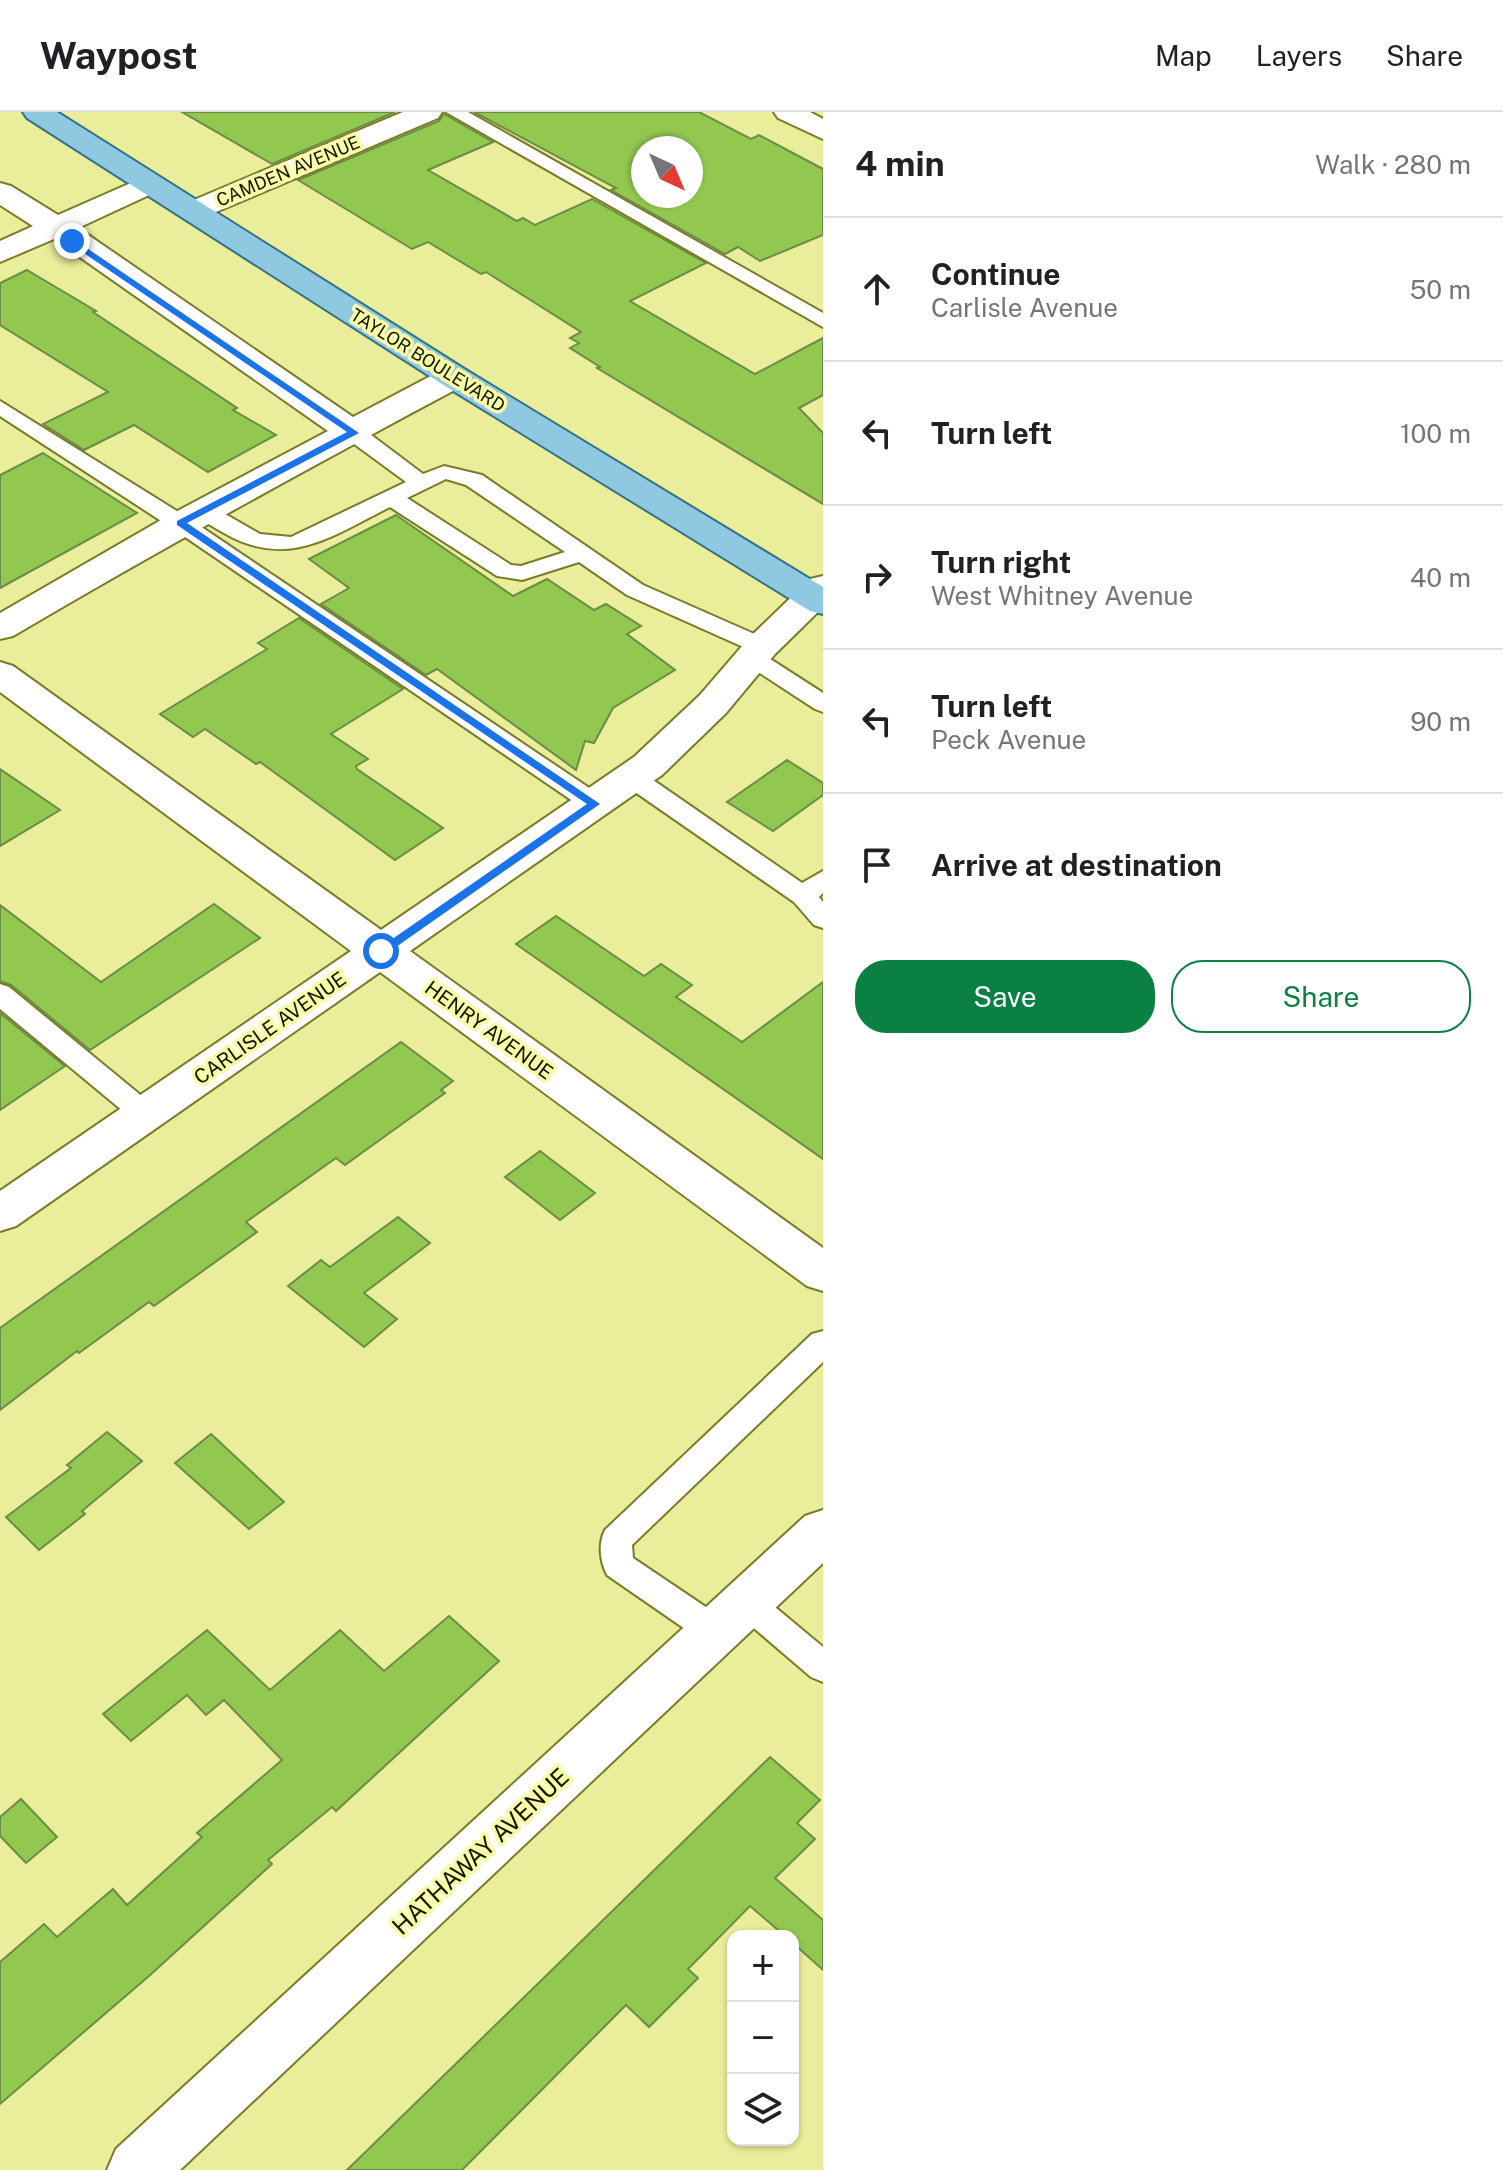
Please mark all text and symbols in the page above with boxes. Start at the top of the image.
text: Waypost [40,33,198,78]
text: Map [1155,39,1212,72]
text: Layers [1256,39,1342,72]
text: Share [1386,39,1463,72]
street label: CAMDEN AVENUE [213,131,363,211]
north arrow [631,136,703,208]
text: 4 min [855,144,945,184]
text: Walk · 280 m [1315,149,1471,180]
route end [54,223,90,259]
text: Continue [931,256,1061,292]
icon: ahead [855,267,899,311]
text: 50 m [1410,274,1471,305]
text: Carlisle Avenue [931,292,1118,323]
street label: TAYLOR BOULEVARD [347,304,509,416]
icon: left [855,411,899,455]
text: Turn left [931,415,1052,451]
text: 100 m [1400,418,1471,449]
text: Turn right [931,544,1071,580]
icon: right [855,555,899,599]
text: 40 m [1410,562,1471,593]
text: West Whitney Avenue [931,580,1193,611]
text: Turn left [931,688,1052,724]
icon: left [855,699,899,743]
text: 90 m [1410,706,1471,737]
text: Peck Avenue [931,724,1086,755]
icon: arrive [855,843,899,887]
text: Arrive at destination [931,847,1222,883]
route start [363,933,399,969]
button: Save [855,960,1155,1033]
button: Share [1171,960,1471,1033]
street label: CARLISLE AVENUE [189,967,351,1089]
street label: HENRY AVENUE [420,976,558,1084]
street label: HATHAWAY AVENUE [386,1762,574,1940]
map controls [727,1930,799,2146]
button: + [727,1930,799,2002]
button: − [727,2002,799,2074]
button: layers [727,2074,799,2146]

